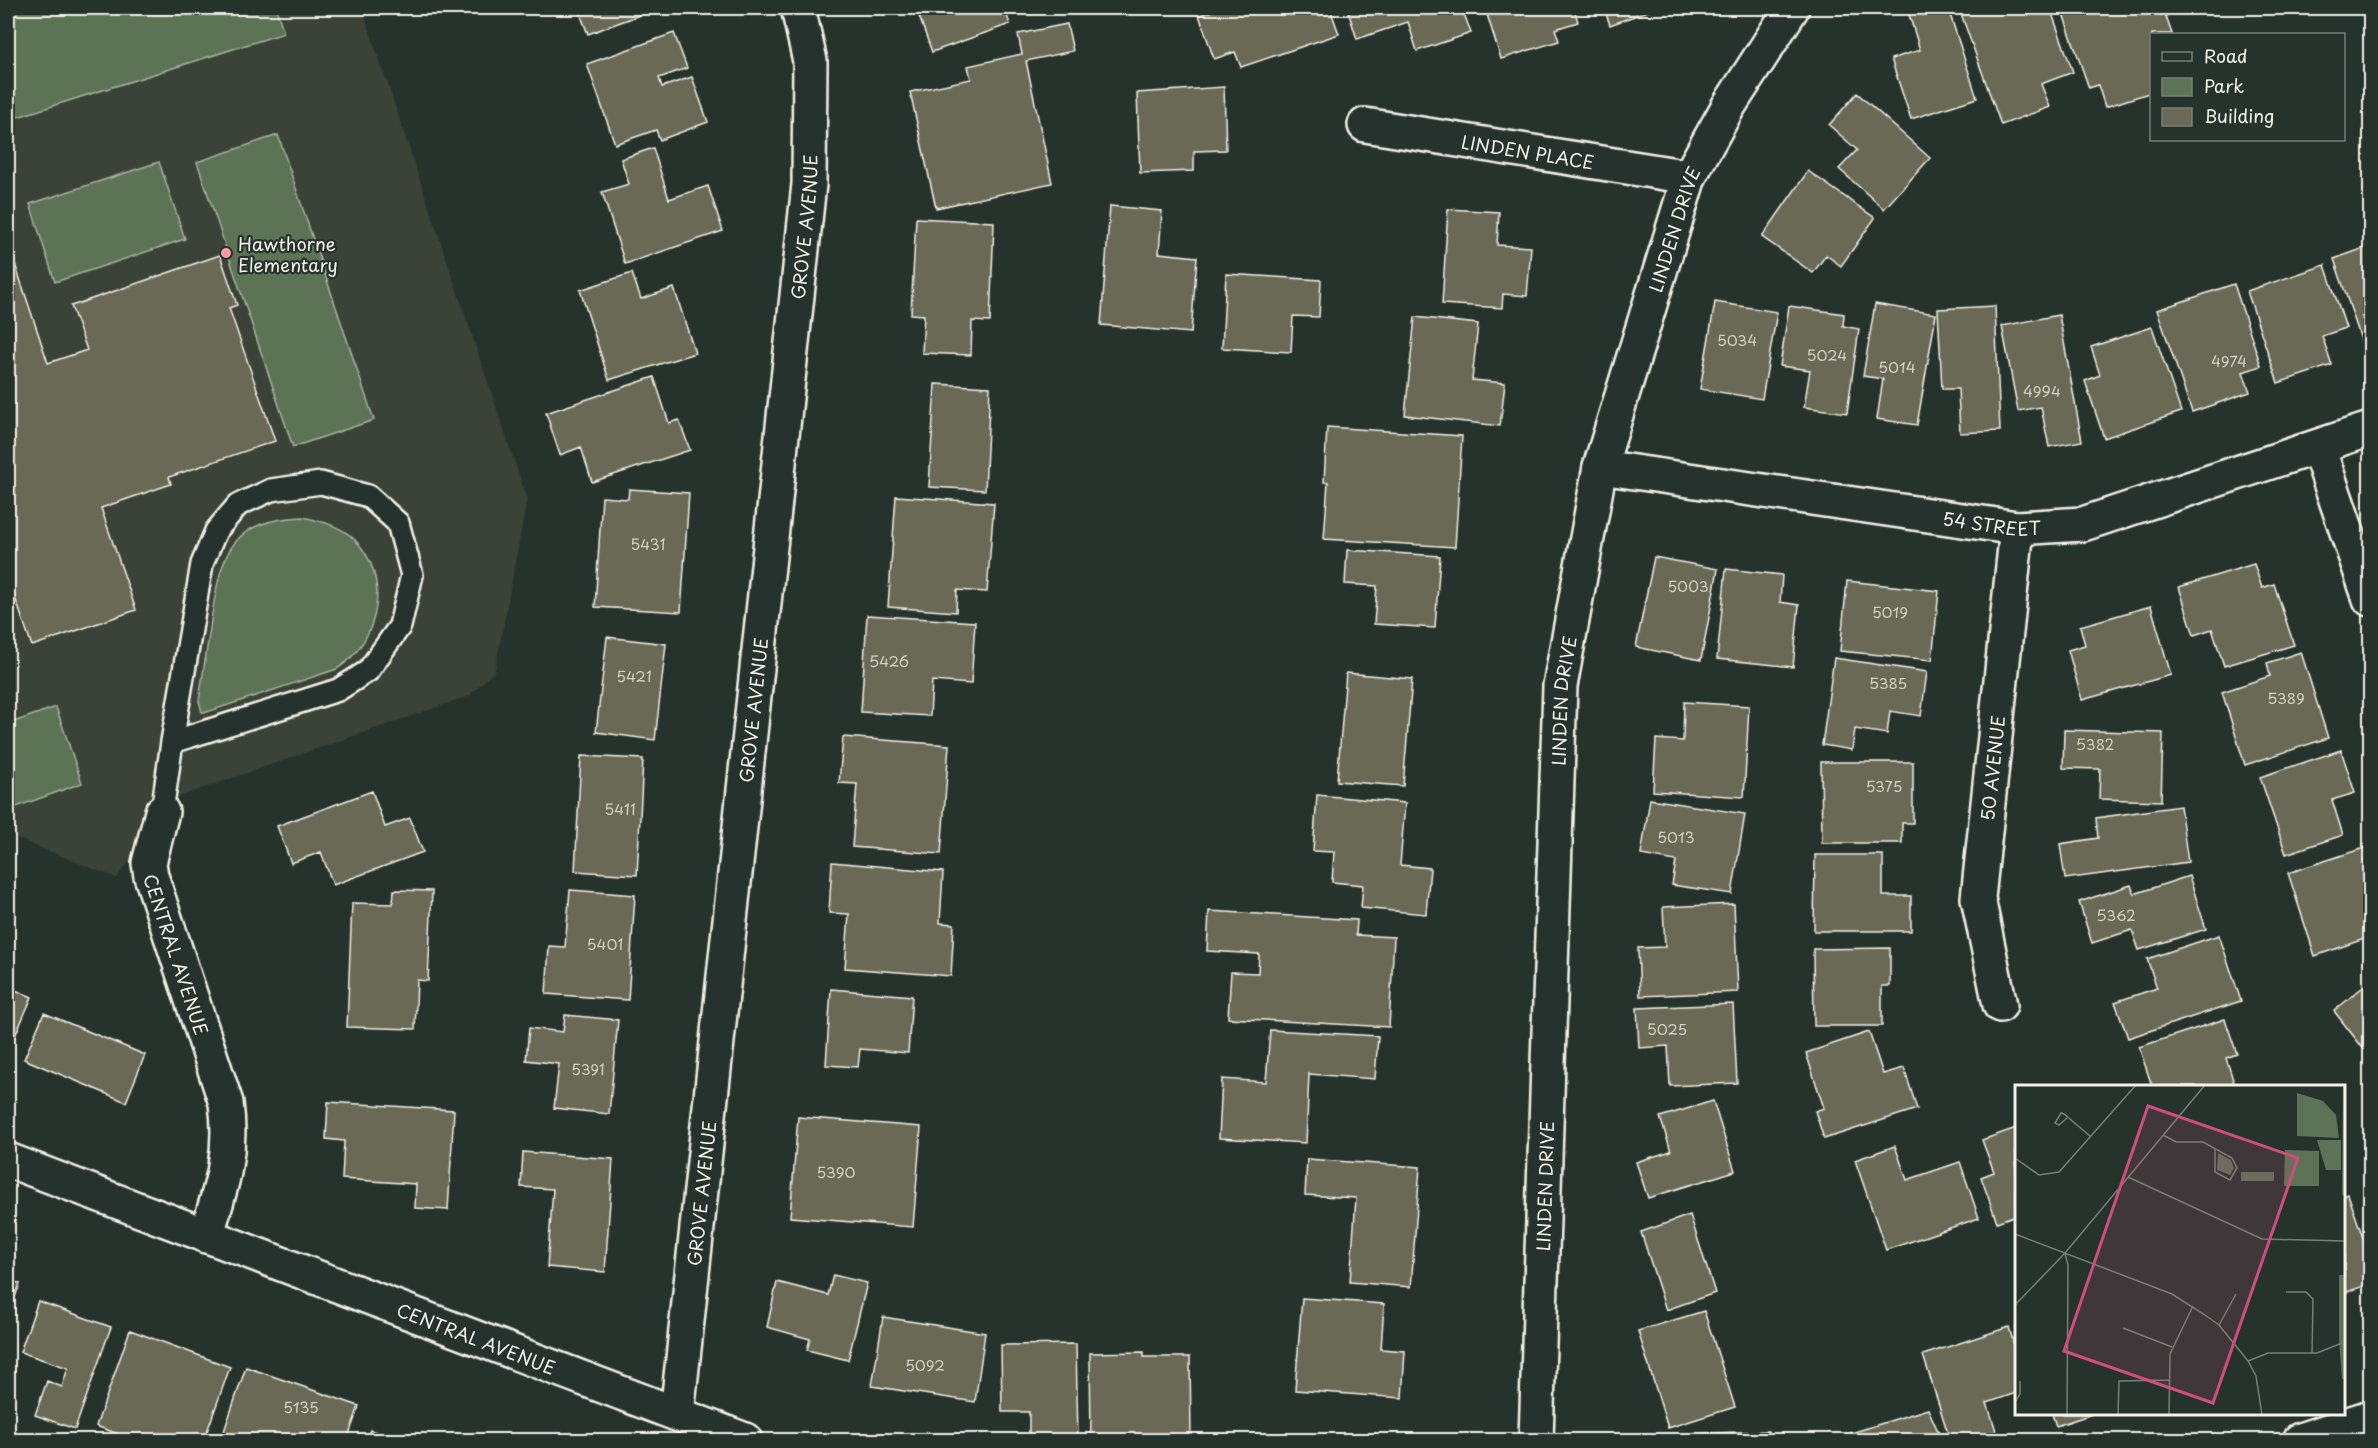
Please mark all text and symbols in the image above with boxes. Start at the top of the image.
legend [2150,33,2345,141]
text: Road [2204,42,2248,69]
text: Park [2204,72,2244,99]
text: Building [2204,102,2274,129]
street label: LINDEN PLACE [1459,127,1596,175]
street label: GROVE AVENUE [783,154,823,301]
street label: LINDEN DRIVE [1641,161,1706,295]
place label: Hawthorne Elementary [238,230,338,278]
marker: Hawthorne Elementary [219,246,233,260]
house number: 5034 [1717,328,1757,351]
house number: 5024 [1807,343,1847,366]
house number: 4974 [2211,349,2247,372]
house number: 5014 [1878,355,1916,378]
house number: 4994 [2023,379,2061,402]
street label: 54 STREET [1941,504,2042,541]
house number: 5431 [631,532,665,555]
house number: 5003 [1667,574,1709,597]
house number: 5019 [1872,600,1908,623]
street label: LINDEN DRIVE [1544,634,1582,766]
street label: GROVE AVENUE [731,636,774,784]
house number: 5426 [869,649,909,672]
house number: 5421 [616,664,652,687]
house number: 5385 [1869,671,1907,694]
house number: 5389 [2267,686,2305,709]
street label: 50 AVENUE [1973,714,2011,822]
house number: 5382 [2076,732,2114,755]
house number: 5375 [1866,774,1902,797]
house number: 5411 [604,797,636,820]
house number: 5013 [1657,825,1695,848]
street label: CENTRAL AVENUE [138,870,216,1038]
house number: 5362 [2096,903,2136,926]
house number: 5401 [587,932,623,955]
house number: 5025 [1647,1017,1687,1040]
house number: 5391 [571,1057,605,1080]
inset map [2015,1085,2345,1415]
street label: GROVE AVENUE [679,1119,722,1267]
street label: LINDEN DRIVE [1529,1120,1560,1252]
house number: 5390 [817,1160,855,1183]
street label: CENTRAL AVENUE [393,1295,560,1380]
house number: 5092 [905,1353,945,1376]
house number: 5135 [283,1395,319,1418]

